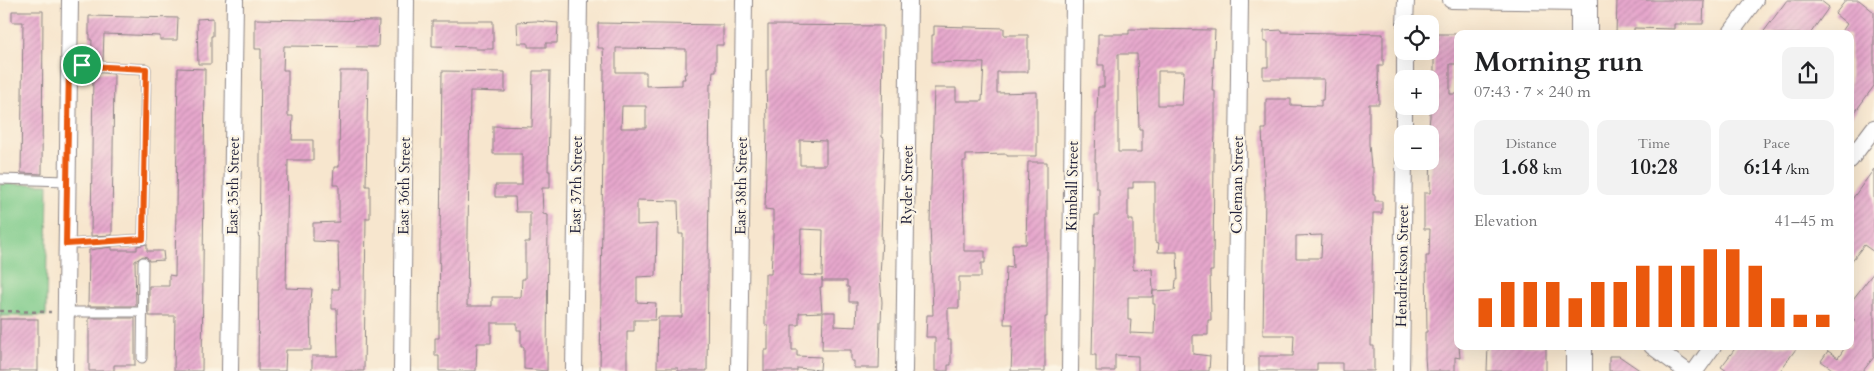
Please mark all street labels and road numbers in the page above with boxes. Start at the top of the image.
street label: East 37th Street [565,136,587,234]
street label: Coleman Street [1226,136,1248,234]
street label: East 35th Street [222,137,244,235]
street label: East 36th Street [393,137,415,235]
street label: East 38th Street [730,137,752,235]
street label: Kimball Street [1061,140,1083,231]
street label: Ryder Street [896,145,918,225]
street label: Hendrickson Street [1391,204,1413,327]

